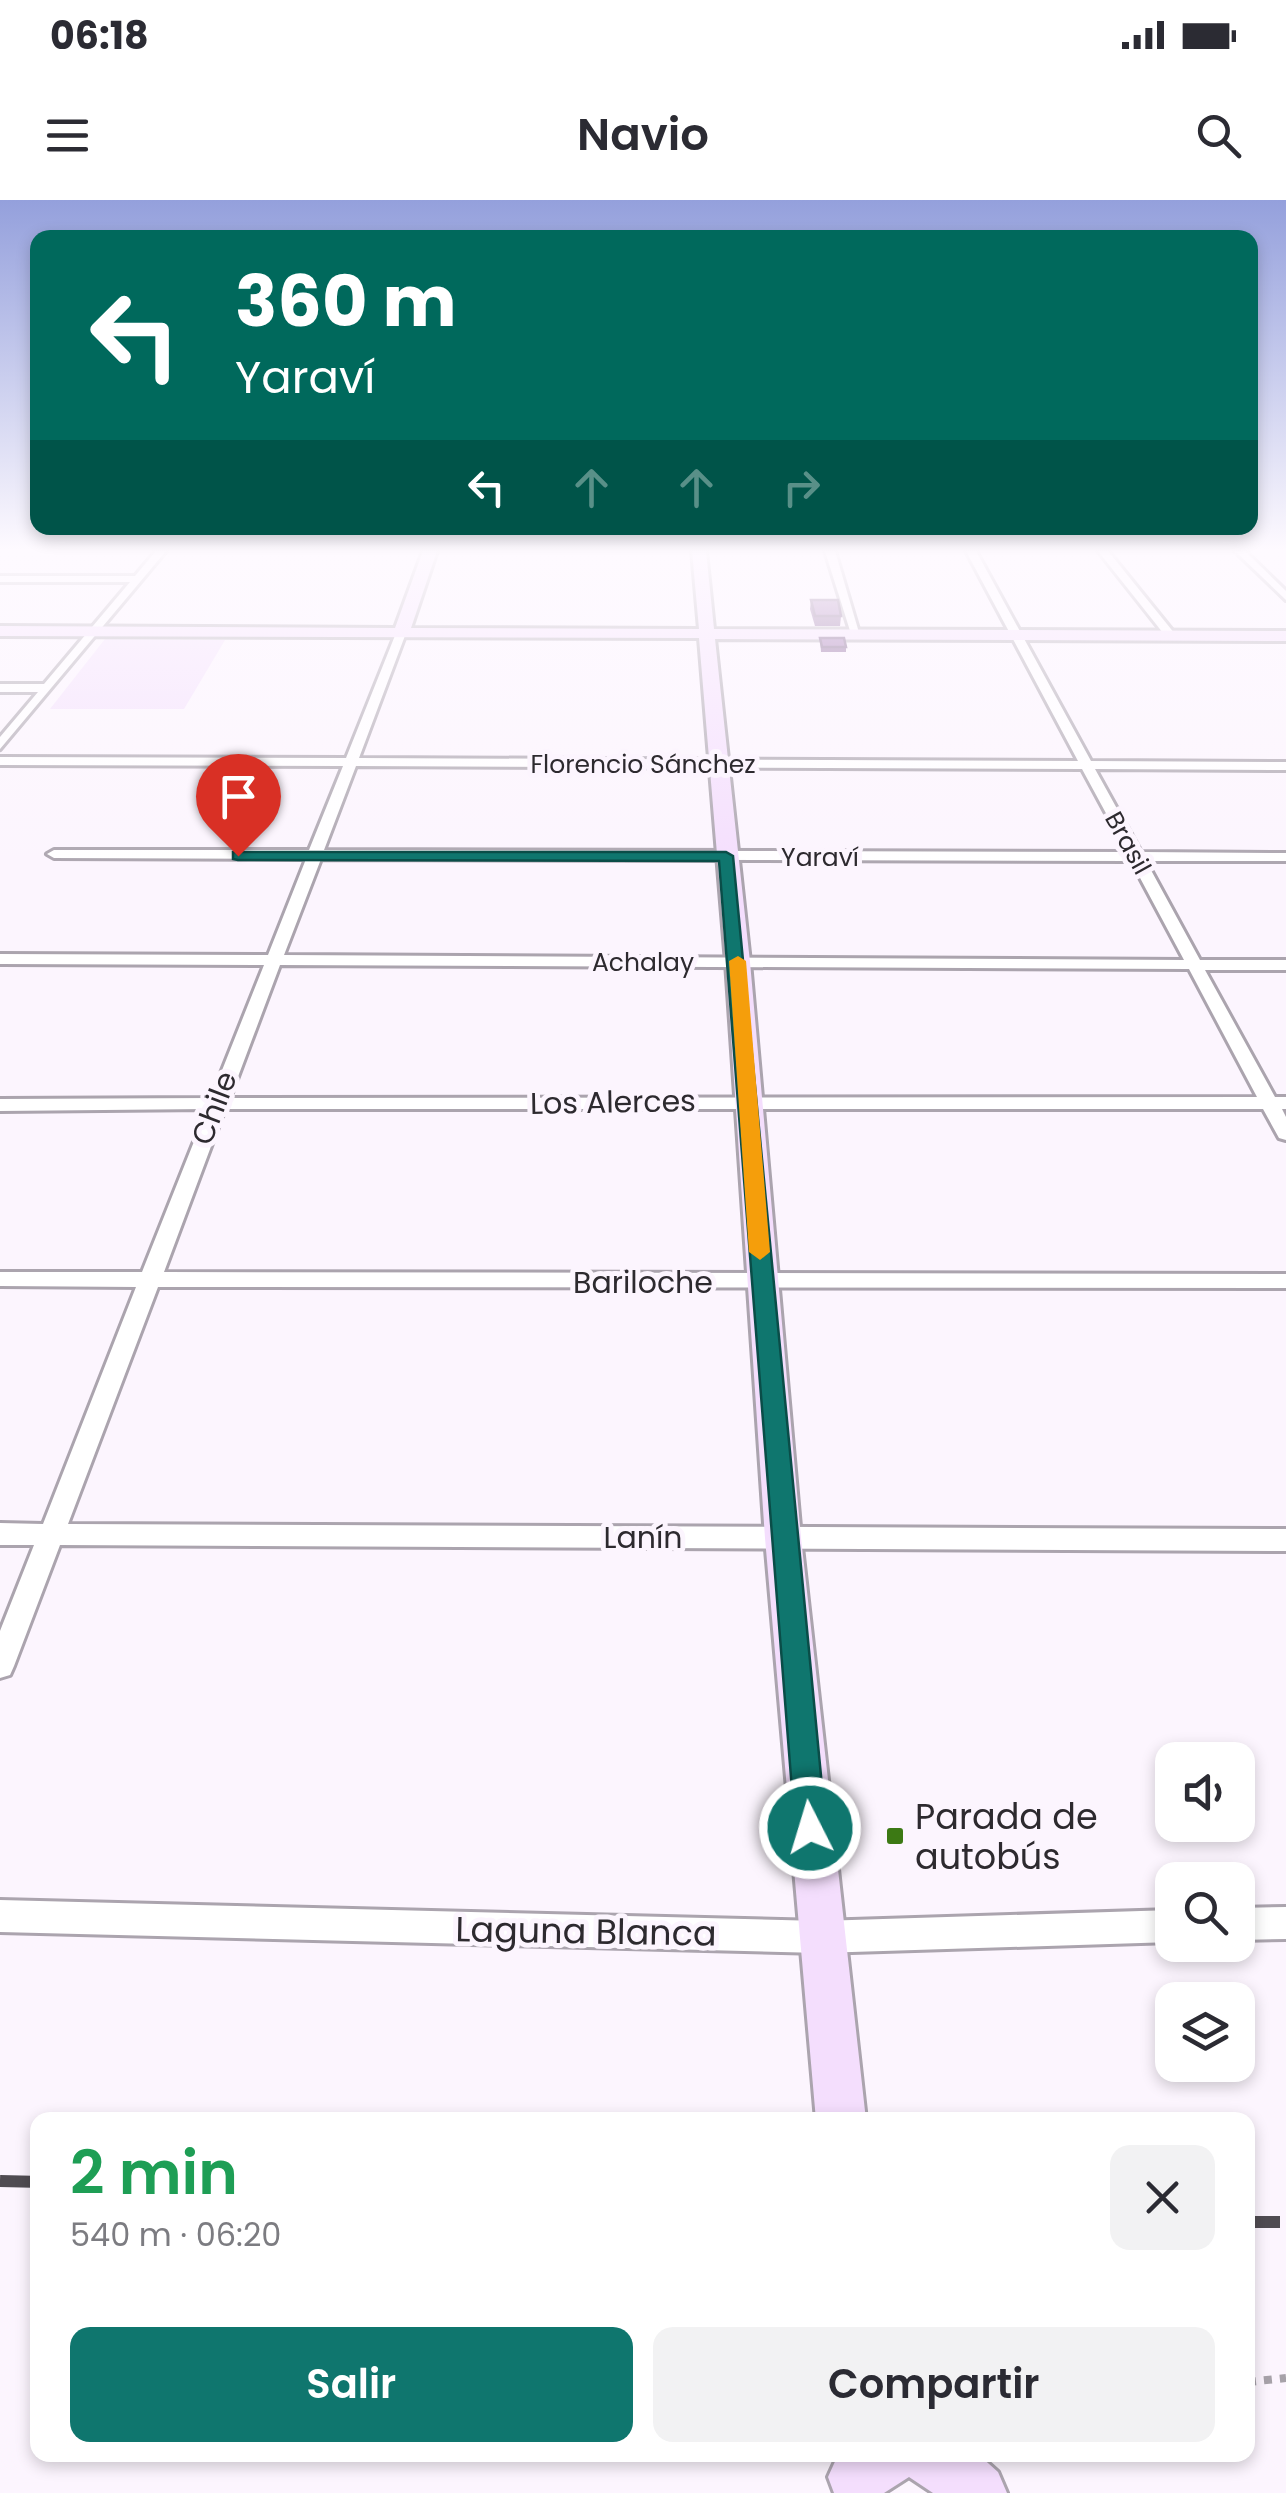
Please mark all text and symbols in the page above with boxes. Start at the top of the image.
text: 06:18 [50,9,149,62]
text: Navio [577,103,709,166]
icon: menu [40,108,95,163]
icon: search [1191,108,1246,163]
text: 360 m [235,252,457,351]
icon: left [70,270,200,400]
text: Yaraví [235,346,375,409]
icon: left [459,460,514,515]
icon: ahead [564,460,619,515]
icon: ahead [669,460,724,515]
icon: right [774,460,829,515]
street label: Florencio Sánchez [530,747,756,782]
pin [196,754,281,857]
icon: arrive [211,769,266,824]
street label: Brasil [1096,805,1160,881]
street label: Yaraví [781,840,859,875]
street label: Achalay [592,945,694,980]
street label: Chile [180,1065,248,1151]
street label: Los Alerces [530,1079,696,1125]
street label: Bariloche [573,1261,713,1304]
street label: Lanín [603,1516,683,1559]
map controls [1155,1742,1255,2082]
button: sound [1155,1742,1255,1842]
position arrow [758,1776,862,1880]
place label: Parada de autobús [915,1792,1098,1881]
marker: Parada de autobús [884,1825,906,1847]
button: search [1155,1862,1255,1962]
street label: Laguna Blanca [455,1904,717,1958]
button: layers [1155,1982,1255,2082]
text: 2 min [70,2131,238,2215]
button: close [1110,2145,1215,2250]
text: 540 m · 06:20 [70,2212,281,2257]
button: Salir [70,2327,633,2442]
button: Compartir [653,2327,1215,2442]

